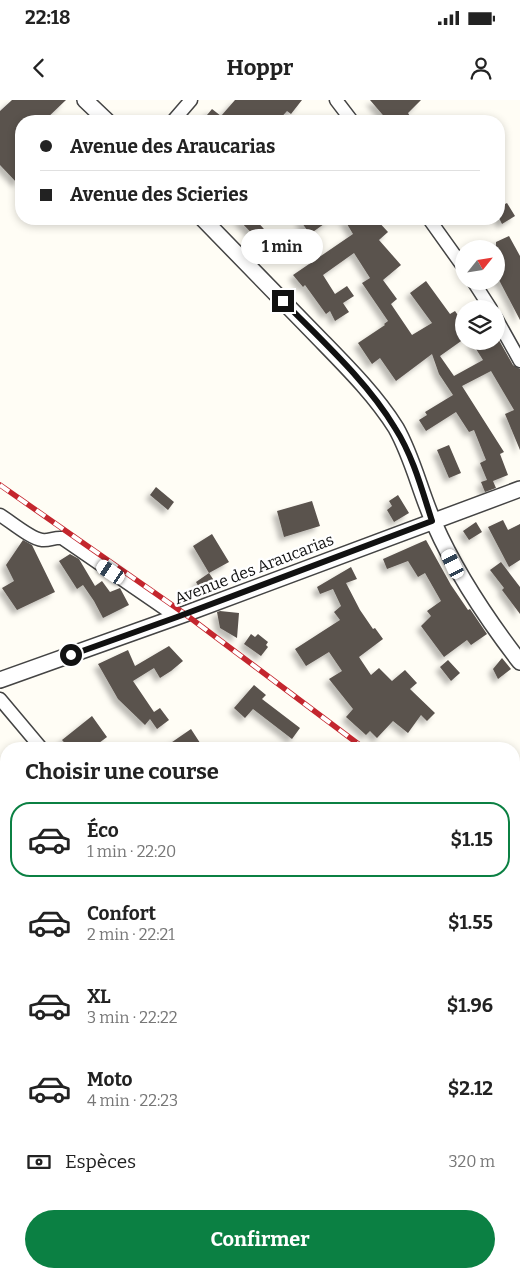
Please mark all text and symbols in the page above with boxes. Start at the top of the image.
text: 22:18 [25,6,70,29]
icon: back [25,54,53,82]
text: Hoppr [227,54,293,81]
icon: person [467,54,495,82]
text: Avenue des Araucarias [70,135,275,158]
text: Avenue des Scieries [70,183,248,206]
callout: 1 min [242,228,324,264]
text: 1 min [262,237,302,256]
north arrow [455,240,505,290]
map controls [455,240,505,350]
route end [272,290,294,312]
button: layers [455,300,505,350]
street label: Avenue des Araucarias [172,530,336,608]
car [439,547,466,581]
car [94,557,127,587]
route start [60,644,82,666]
text: Choisir une course [25,758,219,785]
icon: car [27,817,72,862]
text: Éco [87,819,119,842]
text: $1.15 [451,828,493,851]
text: 1 min · 22:20 [87,842,176,861]
icon: car [27,900,72,945]
text: Confort [87,902,156,925]
text: $1.55 [448,911,493,934]
text: 2 min · 22:21 [87,925,175,944]
icon: car [27,983,72,1028]
text: XL [87,985,111,1008]
text: $1.96 [447,994,493,1017]
text: 3 min · 22:22 [87,1008,177,1027]
icon: car [27,1066,72,1111]
text: Moto [87,1068,133,1091]
text: $2.12 [448,1077,493,1100]
text: 4 min · 22:23 [87,1091,178,1110]
icon: cash [25,1148,53,1176]
text: Espèces [65,1150,136,1173]
text: 320 m [448,1152,495,1171]
button: Confirmer [25,1210,495,1268]

